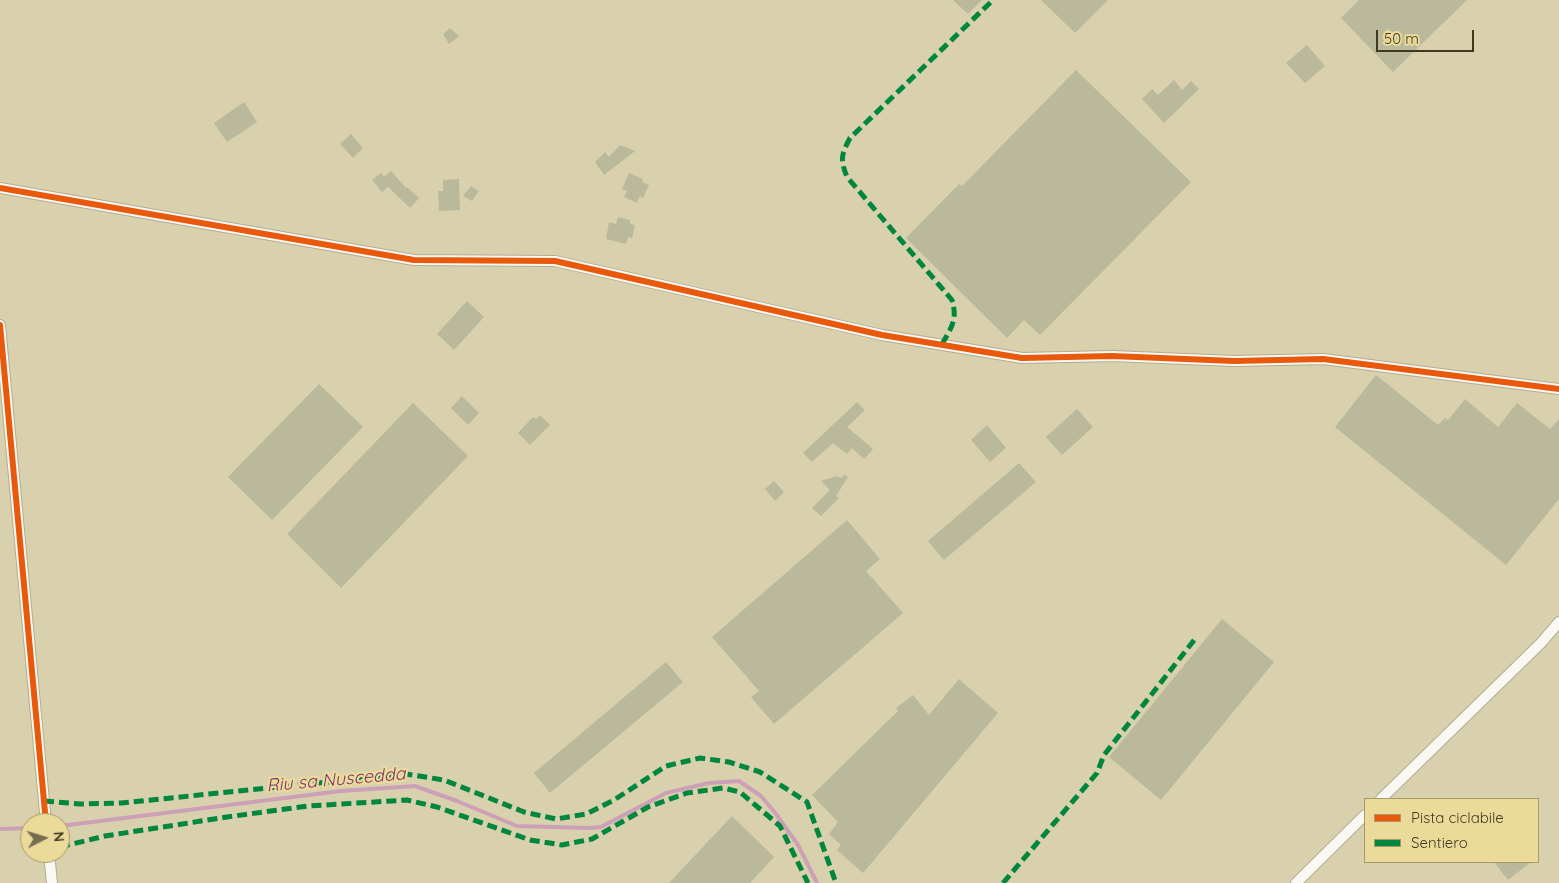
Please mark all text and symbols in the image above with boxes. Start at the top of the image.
scale bar [1379,20,1476,52]
text: 50 m [1384,29,1419,48]
water label: Riu sa Nuscedda [266,763,406,797]
legend [1364,798,1539,863]
text: Pista ciclabile [1411,808,1504,827]
north arrow [20,813,70,863]
text: N [50,831,68,843]
text: Sentiero [1411,833,1468,852]

